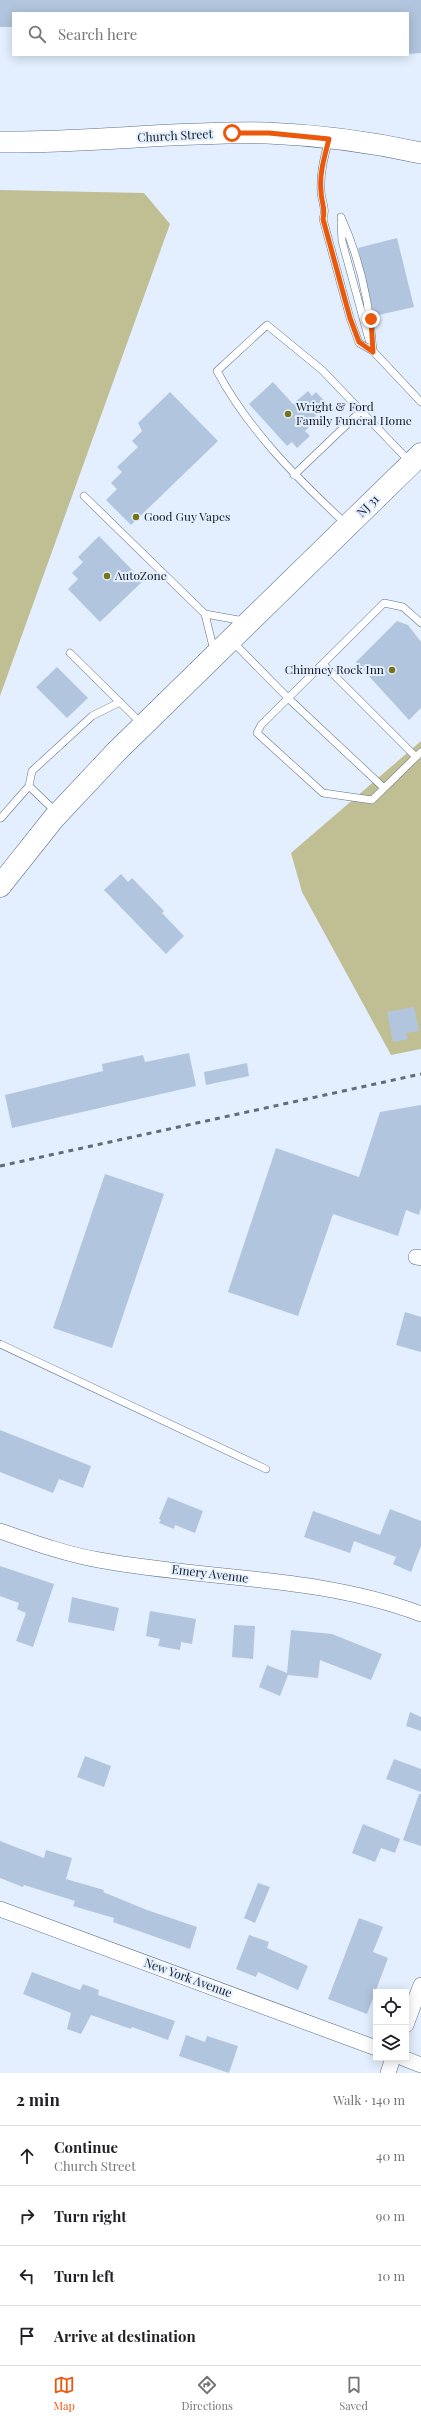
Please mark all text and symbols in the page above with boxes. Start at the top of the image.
search box [12,12,409,56]
icon: search [26,23,48,45]
text: Search here [58,24,137,44]
route start [223,124,241,142]
street label: Church Street [137,125,214,145]
route end [362,310,380,328]
place label: Wright & Ford Family Funeral Home [295,398,412,428]
marker: Wright & Ford Family Funeral Home [283,409,293,419]
street label: NJ 31 [353,490,382,520]
place label: Good Guy Vapes [144,508,231,524]
marker: Good Guy Vapes [131,512,141,522]
place label: AutoZone [114,567,167,583]
marker: AutoZone [102,571,112,581]
place label: Chimney Rock Inn [285,661,384,677]
marker: Chimney Rock Inn [387,665,397,675]
street label: Emery Avenue [171,1560,249,1586]
street label: New York Avenue [142,1954,234,2000]
map controls [373,1989,409,2061]
button: locate [373,1989,409,2025]
button: layers [373,2025,409,2061]
text: 2 min [16,2088,60,2110]
text: Walk · 140 m [333,2091,405,2108]
text: Continue [54,2137,118,2157]
icon: ahead [16,2145,38,2167]
text: 40 m [376,2147,405,2164]
text: Church Street [54,2157,136,2174]
icon: right [16,2205,38,2227]
text: Turn right [54,2206,127,2226]
text: 90 m [376,2207,405,2224]
icon: left [16,2265,38,2287]
text: Turn left [54,2266,115,2286]
text: 10 m [378,2267,405,2284]
icon: arrive [16,2325,38,2347]
text: Arrive at destination [54,2326,196,2346]
tab: Map [53,2374,75,2413]
tab: Directions [181,2374,233,2413]
tab: Saved [339,2374,368,2413]

